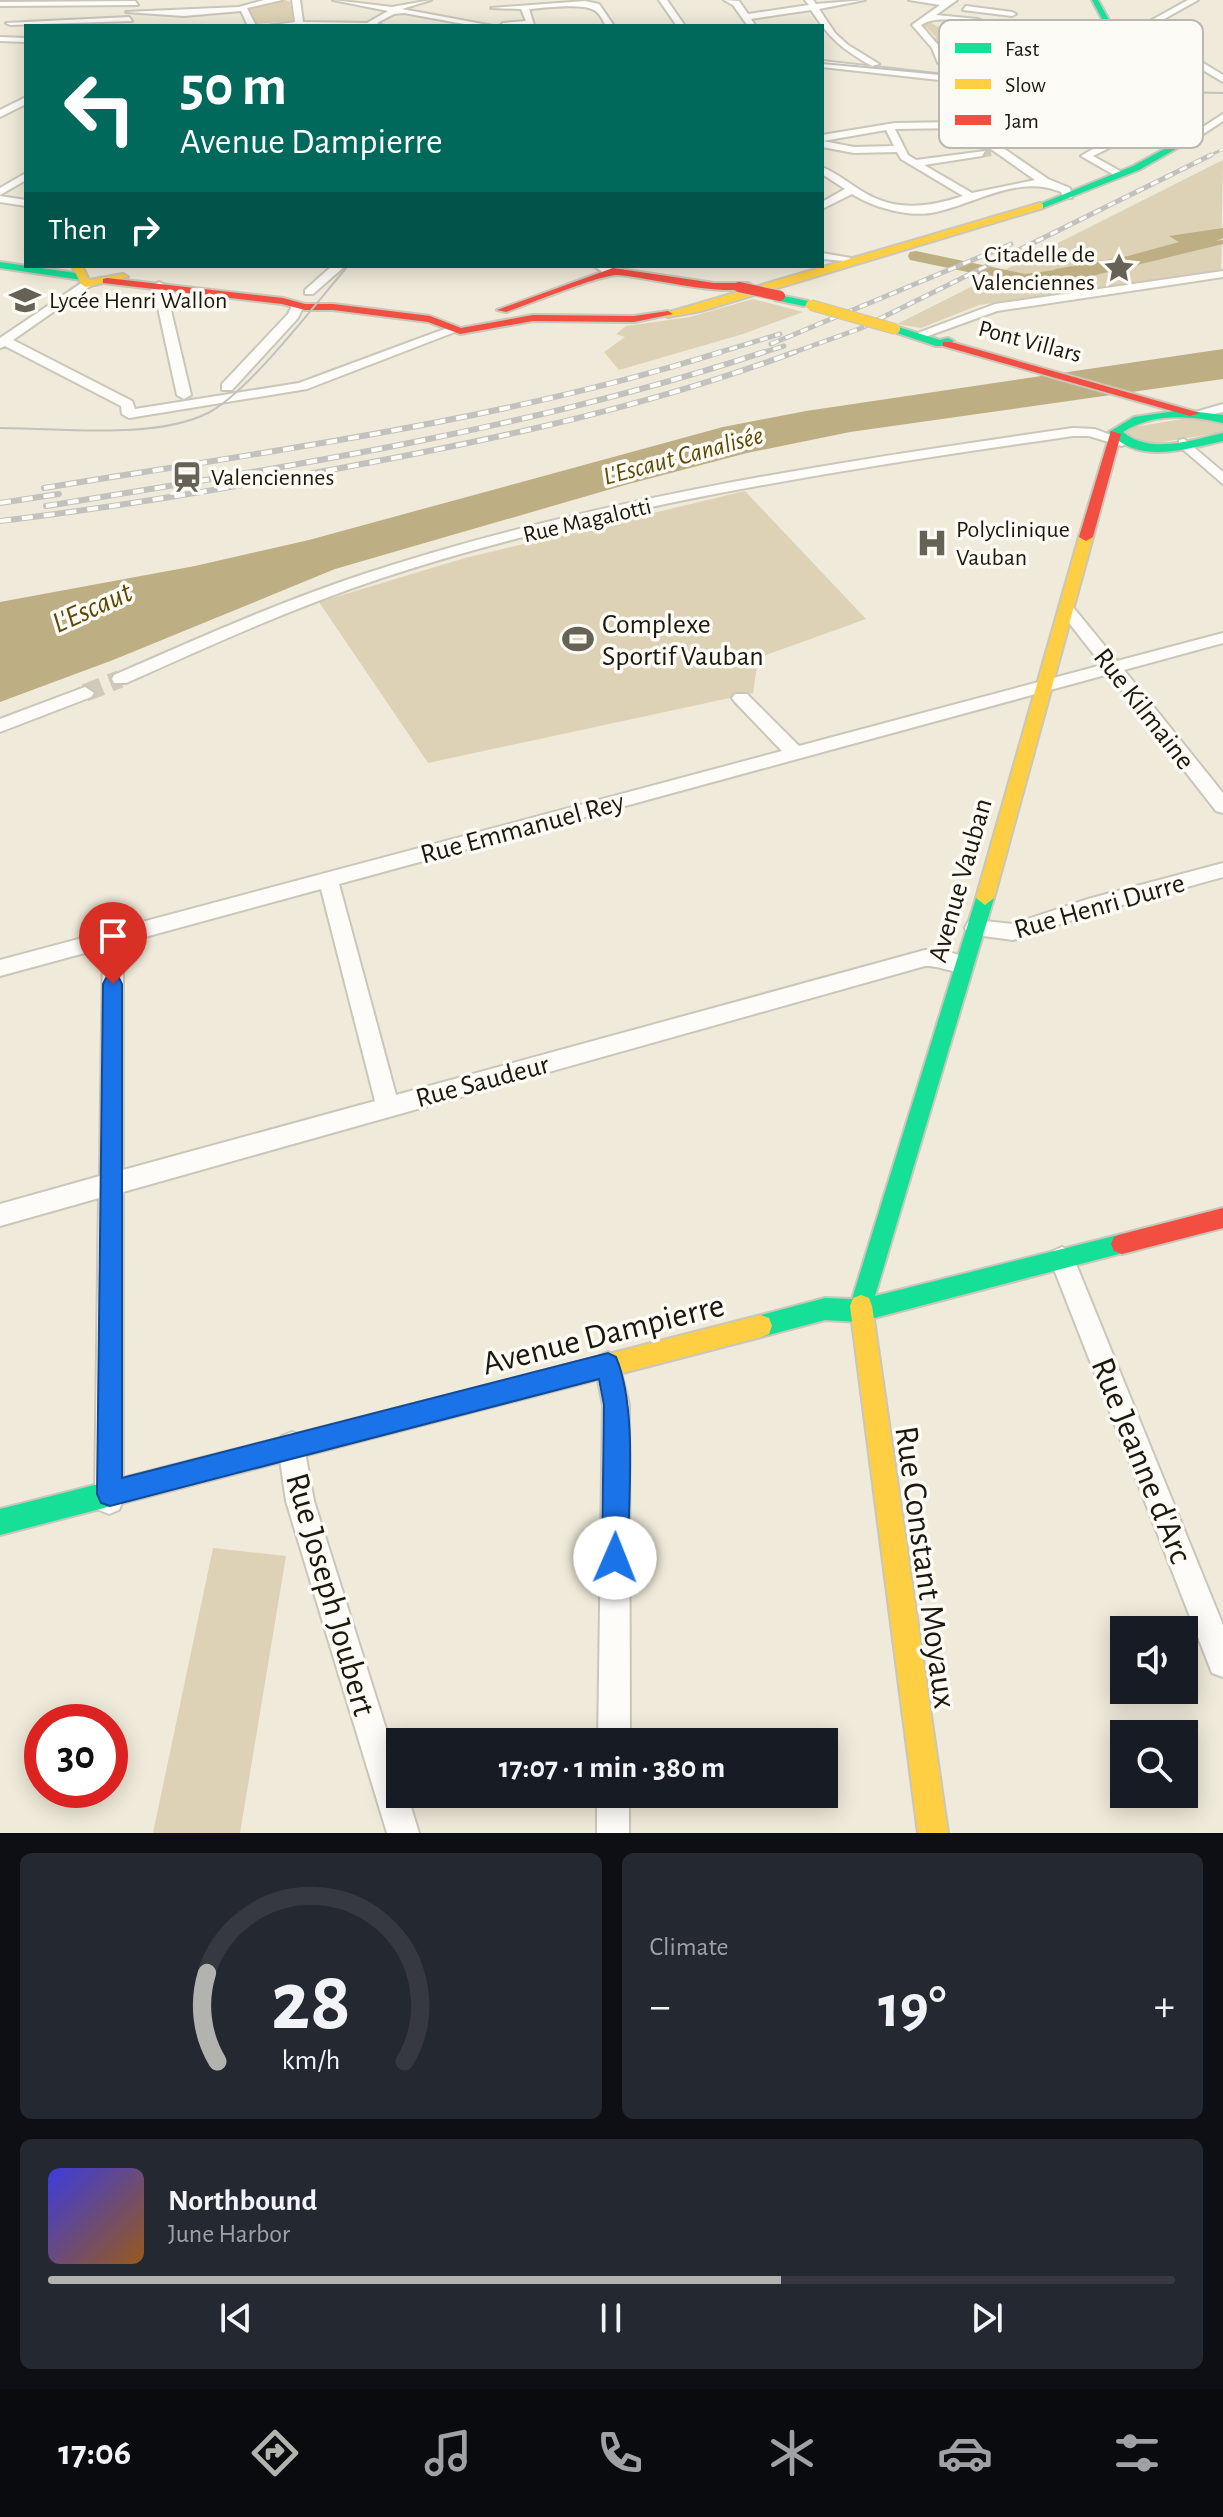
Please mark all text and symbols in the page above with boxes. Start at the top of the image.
legend [939,20,1203,148]
text: Fast [1005,38,1039,60]
icon: left [48,56,152,160]
text: 50 m [180,59,287,115]
text: Slow [1005,74,1046,96]
text: Jam [1005,110,1039,132]
text: Avenue Dampierre [180,124,443,160]
icon: right [123,208,167,252]
text: Then [48,215,107,245]
place label: Citadelle de Valenciennes [972,243,1095,295]
place icon: Citadelle de Valenciennes [1102,251,1136,285]
school or university icon: Lycée Henri Wallon [8,283,42,317]
place label: Lycée Henri Wallon [49,289,227,313]
street label: Pont Villars [976,317,1084,367]
water label: L'Escaut Canalisée [600,422,766,490]
station icon: Valenciennes [170,460,204,494]
place label: Valenciennes [211,466,334,490]
street label: Rue Magalotti [521,495,654,547]
place label: Polyclinique Vauban [956,518,1070,570]
hospital icon: Polyclinique Vauban [915,526,949,560]
water label: L'Escaut [48,577,137,639]
place label: Complexe Sportif Vauban [602,611,764,671]
sports icon: Complexe Sportif Vauban [561,622,595,656]
street label: Rue Kilmaine [1088,643,1199,775]
street label: Rue Emmanuel Rey [418,788,627,870]
street label: Avenue Vauban [924,795,998,966]
street label: Rue Henri Durre [1011,869,1188,945]
pin [79,902,147,984]
icon: arrive [91,914,135,958]
street label: Rue Saudeur [413,1051,552,1113]
street label: Avenue Dampierre [479,1288,728,1381]
street label: Rue Jeanne d'Arc [1084,1353,1198,1568]
street label: Rue Constant Moyaux [888,1424,962,1711]
street label: Rue Joseph Joubert [279,1469,381,1720]
position arrow [573,1516,657,1600]
map controls [1110,1616,1198,1808]
button: sound [1110,1616,1198,1704]
speed limit sign: 30 [24,1704,128,1808]
button: search [1110,1720,1198,1808]
text: 17:07 · 1 min · 380 m [499,1753,725,1783]
text: Climate [650,1934,728,1960]
text: 28 [271,1961,351,2045]
text: 19° [878,1978,946,2038]
text: − [650,1985,671,2029]
text: + [1154,1985,1175,2029]
text: km/h [281,2046,340,2075]
text: Northbound [168,2186,317,2216]
text: June Harbor [168,2221,290,2247]
icon: previous [214,2296,258,2340]
icon: pause [589,2296,633,2340]
icon: next [965,2296,1009,2340]
icon: directions [247,2425,303,2481]
icon: music [420,2425,476,2481]
icon: phone [592,2425,648,2481]
icon: climate [764,2425,820,2481]
icon: car [937,2425,993,2481]
icon: filters [1109,2425,1165,2481]
text: 17:06 [58,2435,131,2471]

